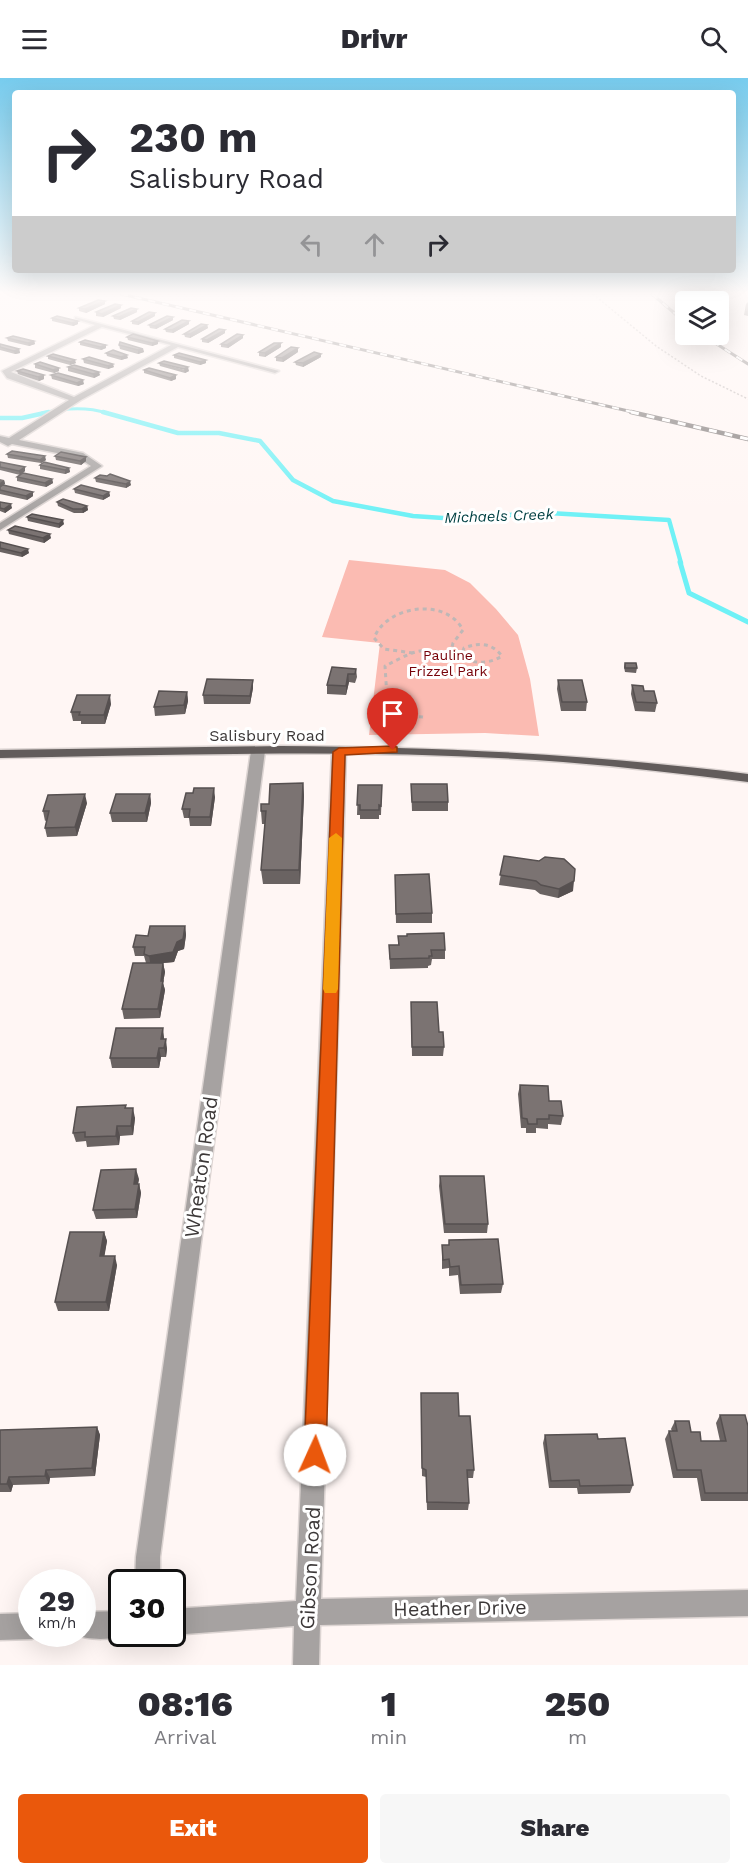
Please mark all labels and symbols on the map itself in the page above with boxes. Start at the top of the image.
water label: Michaels Creek [444,505,555,527]
park label: Pauline Frizzel Park [408,647,488,679]
pin [367,688,418,750]
street label: Salisbury Road [209,726,325,745]
street label: Wheaton Road [179,1095,223,1239]
position arrow [283,1423,347,1487]
street label: Gibson Road [295,1506,325,1630]
speed limit sign: 30 [108,1569,186,1647]
street label: Heather Drive [393,1595,527,1621]

